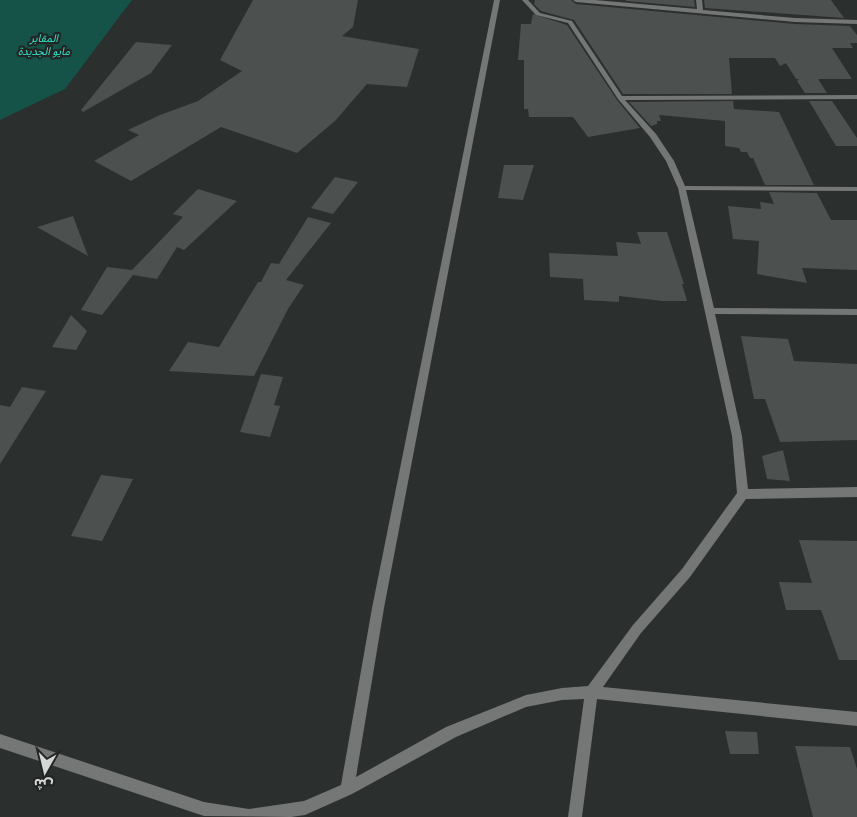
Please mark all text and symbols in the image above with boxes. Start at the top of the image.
park label: المقابر مايو الجديدة [18,30,70,58]
north arrow [20,747,70,797]
text: ش [32,775,54,796]

